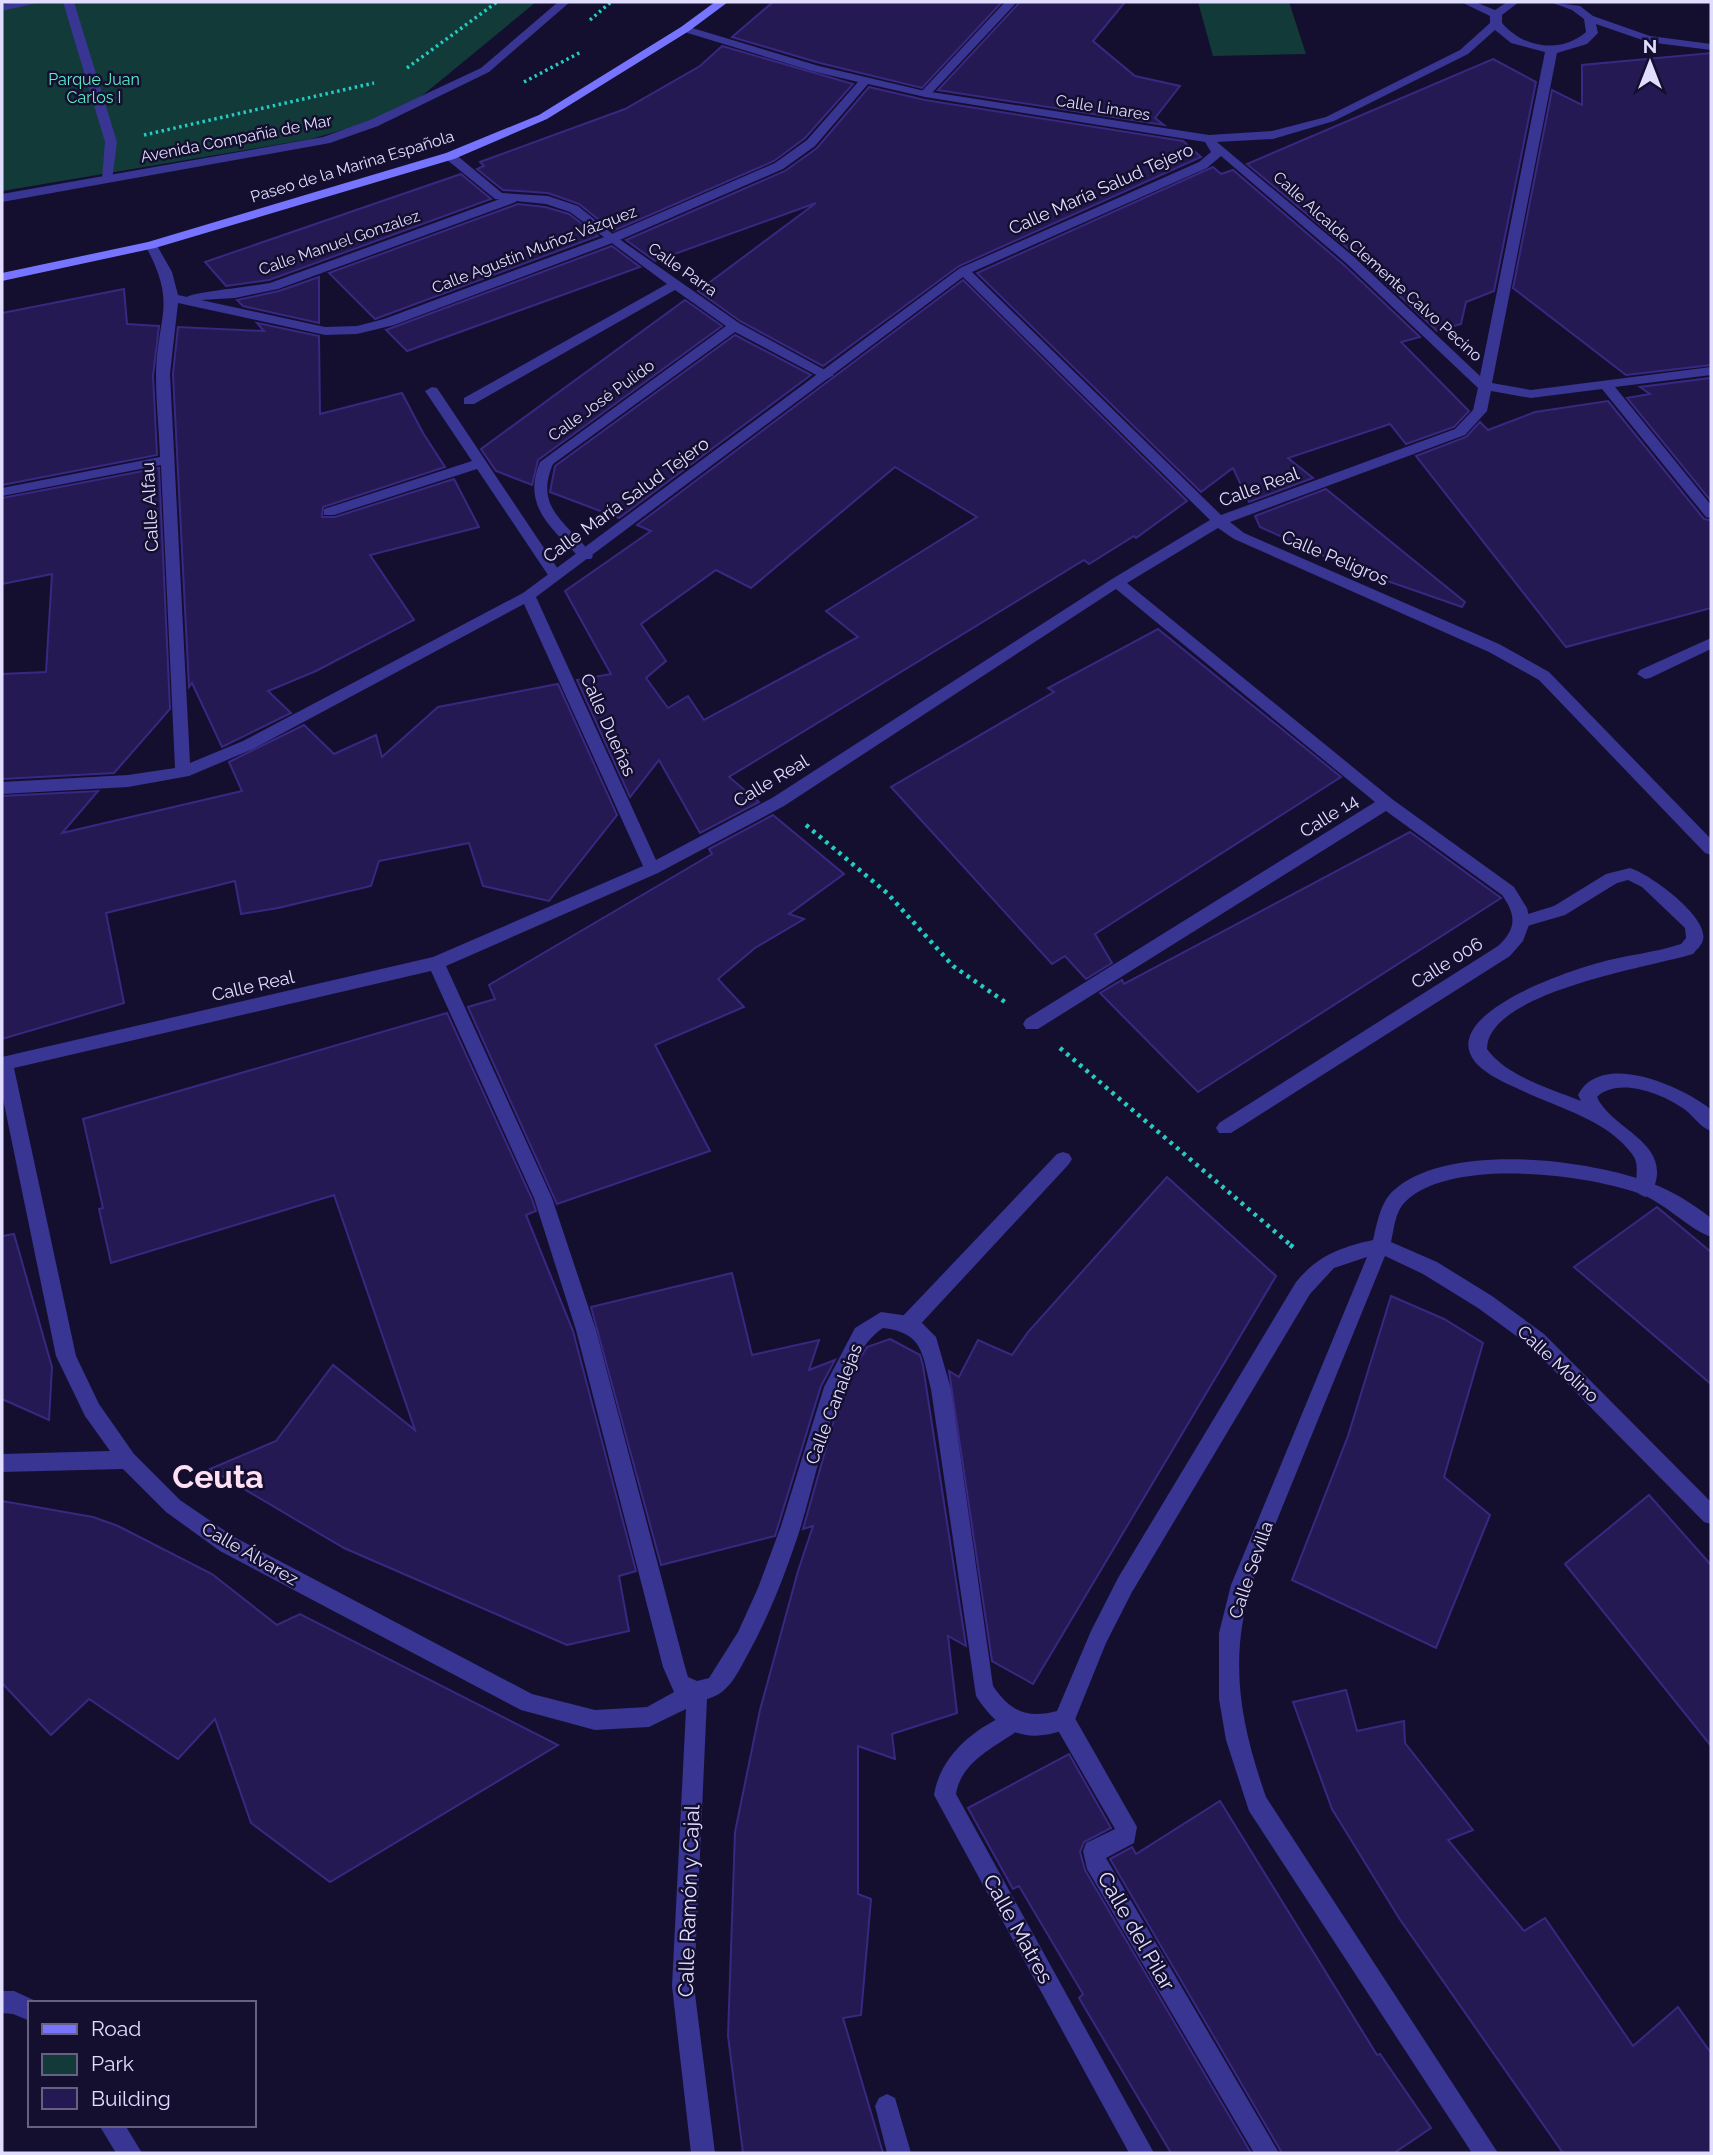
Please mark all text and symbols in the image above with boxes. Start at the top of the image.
north arrow [1615,28,1685,98]
text: N [1643,35,1657,57]
park label: Parque Juan Carlos I [48,70,140,107]
street label: Calle Linares [1054,91,1152,124]
street label: Avenida Compañía de Mar [139,111,334,166]
street label: Paseo de la Marina Española [248,126,456,207]
street label: Calle María Salud Tejero [1005,138,1197,239]
street label: Calle Alcalde Clemente Calvo Pecino [1269,167,1486,365]
street label: Calle Agustín Muñoz Vázquez [429,202,639,297]
street label: Calle Manuel Gonzalez [256,206,422,279]
street label: Calle Parra [644,239,721,300]
street label: Calle José Pulido [545,356,658,445]
street label: Calle María Salud Tejero [539,432,713,567]
street label: Calle Alfau [137,462,162,553]
street label: Calle Real [1216,462,1302,511]
street label: Calle Peligros [1279,526,1392,590]
street label: Calle Dueñas [576,670,641,780]
street label: Calle Real [729,750,812,811]
street label: Calle 14 [1296,789,1362,842]
street label: Calle 006 [1407,932,1486,993]
street label: Calle Real [210,966,296,1005]
street label: Calle Molino [1513,1321,1604,1407]
street label: Calle Canalejas [801,1340,866,1467]
district label: Ceuta [172,1458,264,1495]
street label: Calle Álvarez [198,1517,303,1590]
street label: Calle Sevilla [1224,1518,1277,1621]
street label: Calle Ramón y Cajal [673,1804,704,1998]
street label: Calle del Pilar [1092,1867,1181,1995]
street label: Calle Matres [978,1870,1059,1988]
legend [28,2001,256,2127]
text: Road [91,2016,141,2041]
text: Park [91,2051,134,2076]
text: Building [91,2086,171,2111]

